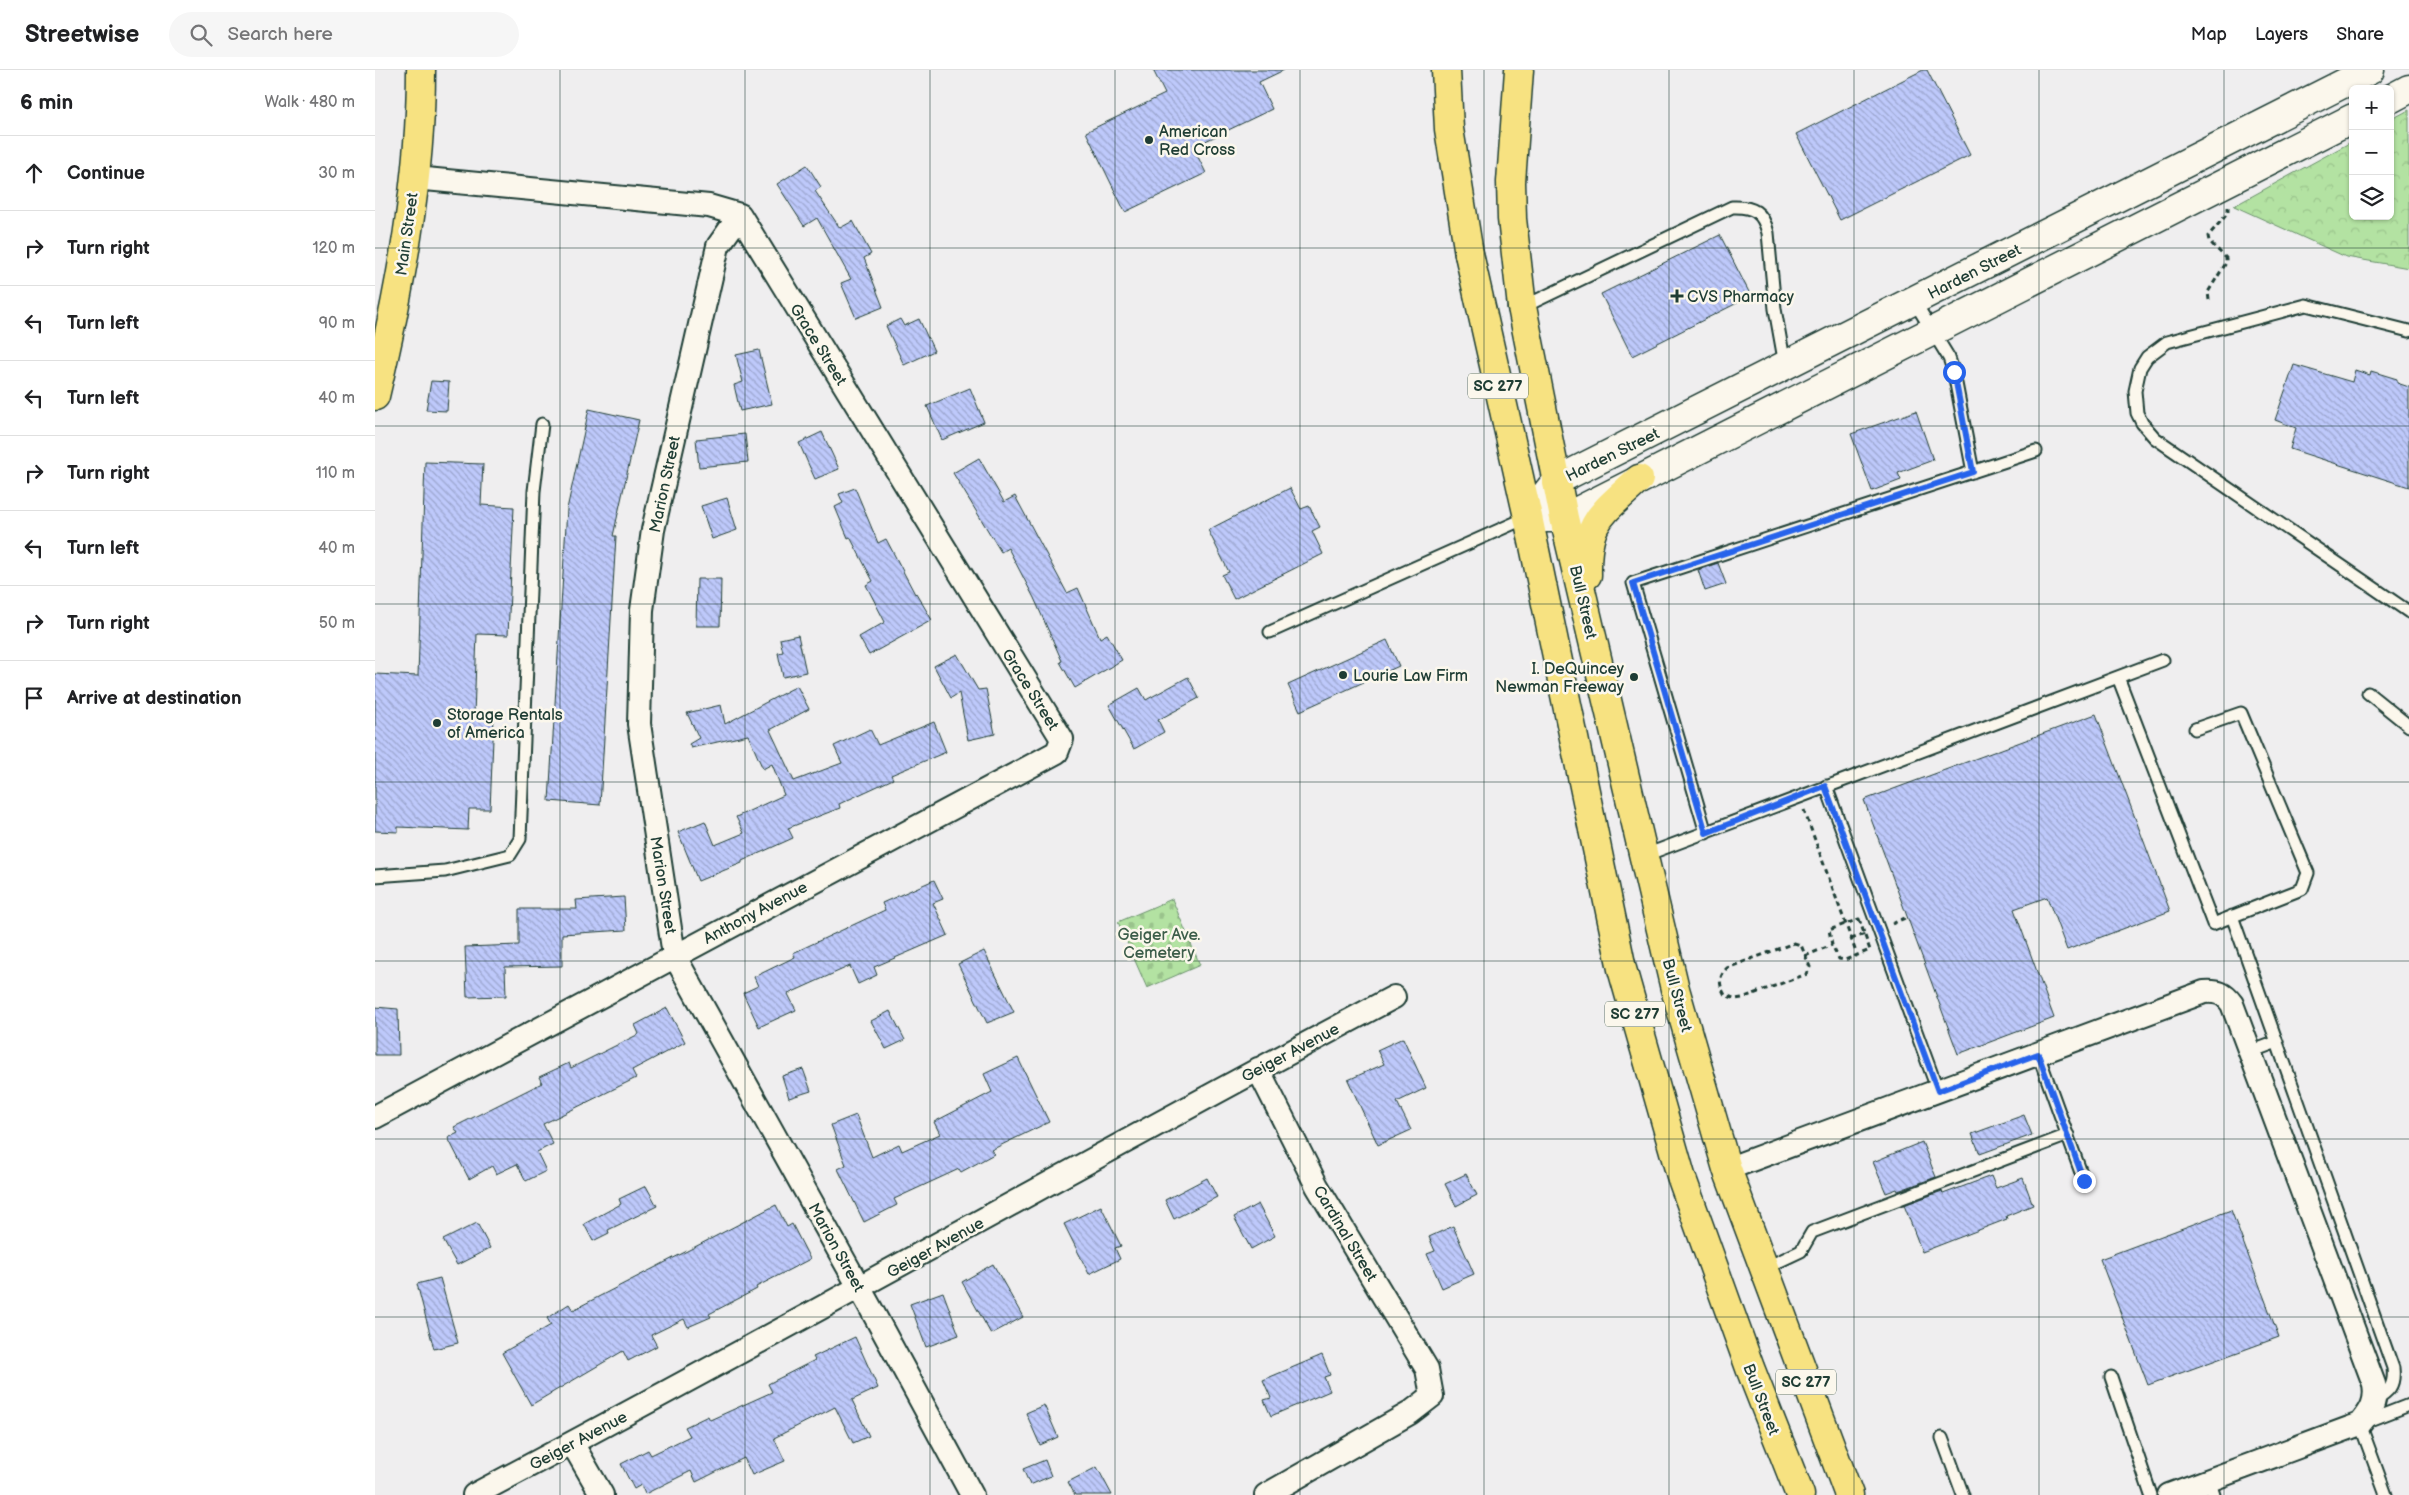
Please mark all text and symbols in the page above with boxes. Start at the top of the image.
search box [169,12,519,57]
text: Streetwise [25,20,139,49]
icon: search [187,21,215,49]
text: Search here [227,23,333,46]
text: Map [2191,24,2227,45]
text: Layers [2255,24,2308,45]
text: Share [2336,24,2384,45]
map controls [2349,85,2394,220]
button: + [2349,85,2394,130]
text: 6 min [20,90,73,115]
text: Walk · 480 m [264,93,355,112]
place label: American Red Cross [1159,123,1235,160]
button: − [2349,130,2394,175]
marker: American Red Cross [1143,134,1155,146]
icon: ahead [20,159,48,187]
text: Continue [67,162,145,185]
text: 30 m [318,164,355,183]
button: layers [2349,175,2394,220]
street label: Main Street [392,191,423,277]
icon: right [20,234,48,262]
text: Turn right [67,237,150,260]
text: 120 m [312,239,355,258]
street label: Harden Street [1925,241,2024,304]
place label: CVS Pharmacy [1687,288,1795,307]
marker: CVS Pharmacy [1671,290,1683,302]
street label: Grace Street [785,301,850,389]
icon: left [20,309,48,337]
text: Turn left [67,312,139,335]
text: 90 m [319,314,355,333]
route start [1943,361,1966,384]
road number: SC 277 [1468,374,1528,398]
icon: left [20,384,48,412]
text: Turn left [67,387,139,410]
text: 40 m [318,389,355,408]
street label: Harden Street [1563,424,1663,486]
street label: Marion Street [646,434,685,534]
icon: right [20,459,48,487]
text: Turn right [67,462,150,485]
text: 110 m [316,464,355,483]
icon: left [20,534,48,562]
text: Turn left [67,537,139,560]
text: 40 m [318,539,355,558]
street label: Bull Street [1565,564,1600,641]
icon: right [20,609,48,637]
text: Turn right [67,612,150,635]
text: 50 m [319,614,355,633]
street label: Grace Street [997,646,1062,734]
place label: I. DeQuincey Newman Freeway [1495,660,1625,697]
place label: Lourie Law Firm [1353,667,1468,686]
marker: Lourie Law Firm [1337,669,1349,681]
marker: I. DeQuincey Newman Freeway [1628,671,1640,683]
icon: arrive [20,684,48,712]
text: Arrive at destination [67,687,242,710]
place label: Storage Rentals of America [447,706,563,743]
marker: Storage Rentals of America [431,717,443,729]
street label: Marion Street [645,835,680,935]
street label: Anthony Avenue [701,878,811,949]
park label: Geiger Ave. Cemetery [1118,926,1200,963]
street label: Bull Street [1658,957,1695,1034]
road number: SC 277 [1605,1002,1665,1026]
street label: Geiger Avenue [1239,1019,1343,1087]
route end [2073,1170,2096,1193]
street label: Cardinal Street [1309,1182,1381,1285]
street label: Marion Street [804,1200,868,1295]
street label: Geiger Avenue [884,1214,988,1283]
street label: Bull Street [1738,1361,1783,1438]
road number: SC 277 [1776,1370,1836,1394]
street label: Geiger Avenue [527,1407,631,1475]

